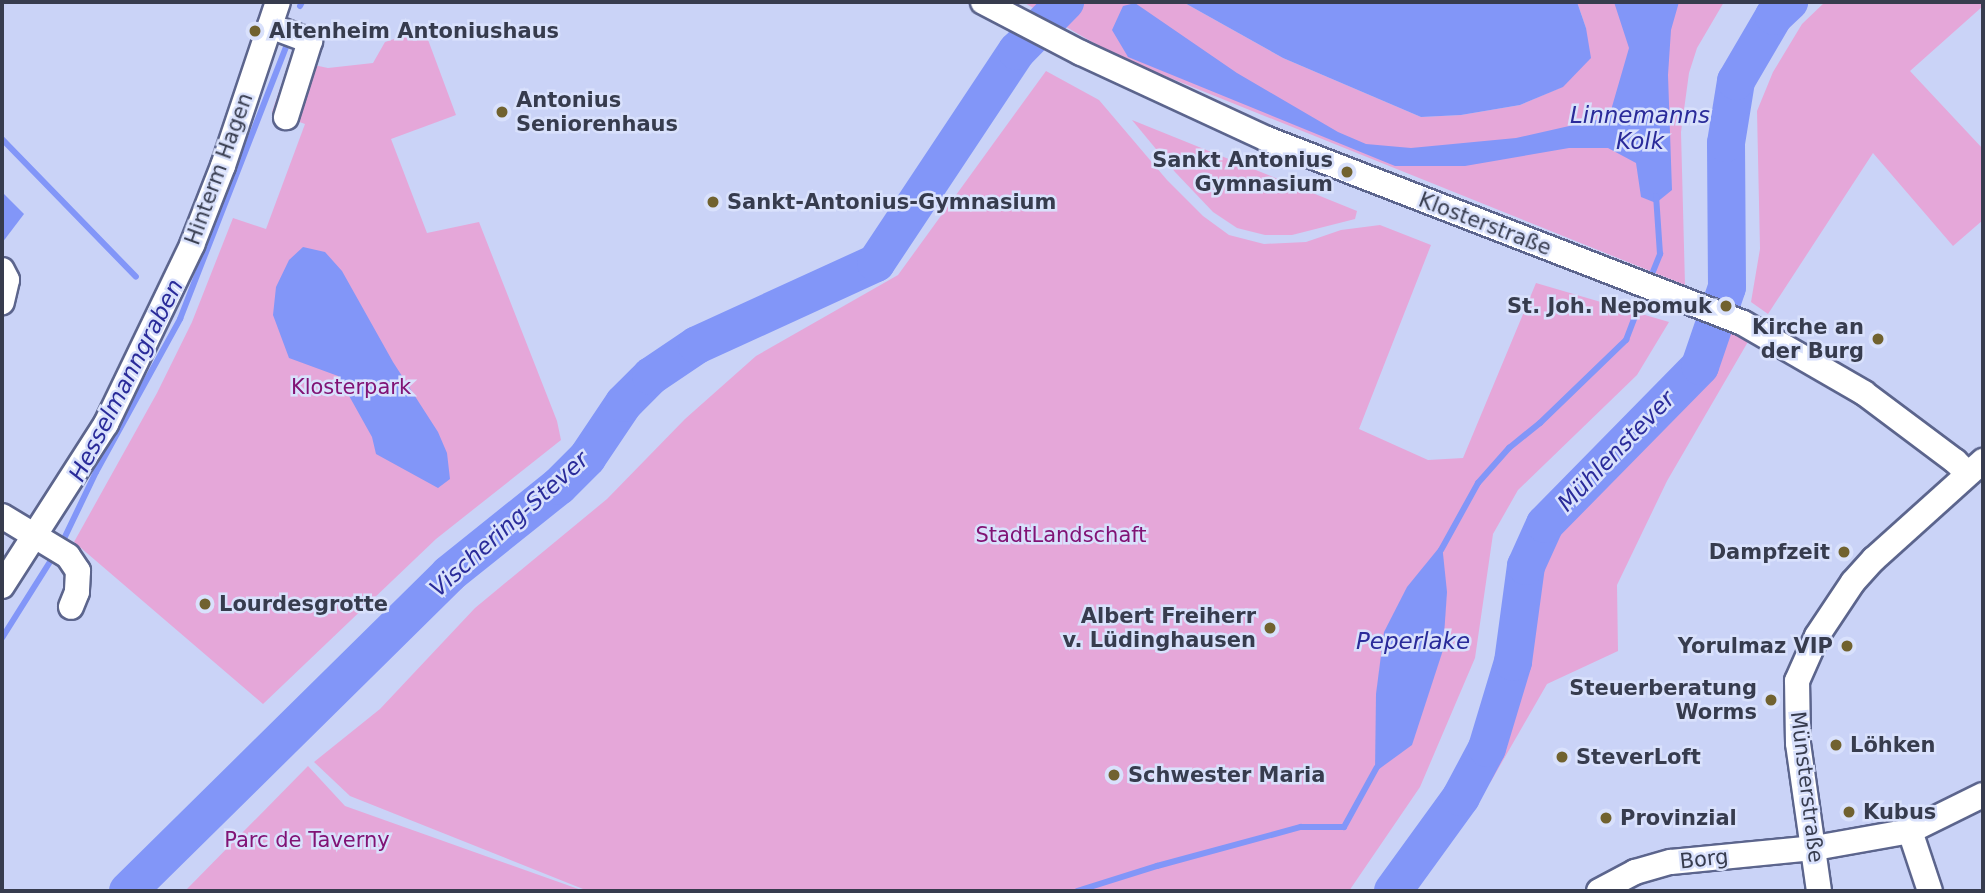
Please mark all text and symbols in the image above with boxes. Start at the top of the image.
place label: Altenheim Antoniushaus [269,18,559,44]
marker: Altenheim Antoniushaus [247,23,263,39]
place label: Antonius Seniorenhaus [516,87,678,137]
street label: Hinterm Hagen [180,90,258,248]
water label: Linnemanns Kolk [1570,101,1710,155]
marker: Antonius Seniorenhaus [494,104,510,120]
place label: Sankt Antonius Gymnasium [1152,147,1333,197]
marker: Sankt Antonius Gymnasium [1339,164,1355,180]
street label: Klosterstraße [1415,187,1555,261]
place label: Sankt-Antonius-Gymnasium [727,189,1056,215]
marker: Sankt-Antonius-Gymnasium [705,194,721,210]
water label: Hesselmanngraben [63,274,189,486]
place label: St. Joh. Nepomuk [1507,293,1712,319]
marker: St. Joh. Nepomuk [1718,298,1734,314]
place label: Kirche an der Burg [1752,314,1864,364]
marker: Kirche an der Burg [1870,331,1886,347]
park label: Klosterpark [291,374,411,400]
water label: Mühlenstever [1552,385,1680,517]
water label: Vischering-Stever [424,446,594,602]
park label: StadtLandschaft [975,522,1147,548]
place label: Dampfzeit [1709,539,1830,565]
marker: Dampfzeit [1836,544,1852,560]
place label: Lourdesgrotte [219,591,388,617]
marker: Lourdesgrotte [197,596,213,612]
place label: Albert Freiherr v. Lüdinghausen [1062,603,1256,653]
marker: Albert Freiherr v. Lüdinghausen [1262,620,1278,636]
water label: Peperlake [1356,627,1470,655]
place label: Yorulmaz VIP [1678,633,1833,659]
marker: Yorulmaz VIP [1839,638,1855,654]
place label: Steuerberatung Worms [1569,675,1757,725]
marker: Steuerberatung Worms [1763,692,1779,708]
street label: Münsterstraße [1785,710,1829,864]
place label: Löhken [1850,732,1935,758]
marker: Löhken [1828,737,1844,753]
place label: SteverLoft [1576,744,1701,770]
marker: SteverLoft [1554,749,1570,765]
place label: Schwester Maria [1128,762,1325,788]
marker: Schwester Maria [1106,767,1122,783]
place label: Kubus [1863,799,1936,825]
marker: Kubus [1841,804,1857,820]
place label: Provinzial [1620,805,1737,831]
marker: Provinzial [1598,810,1614,826]
park label: Parc de Taverny [224,827,390,853]
street label: Borg [1678,844,1730,874]

